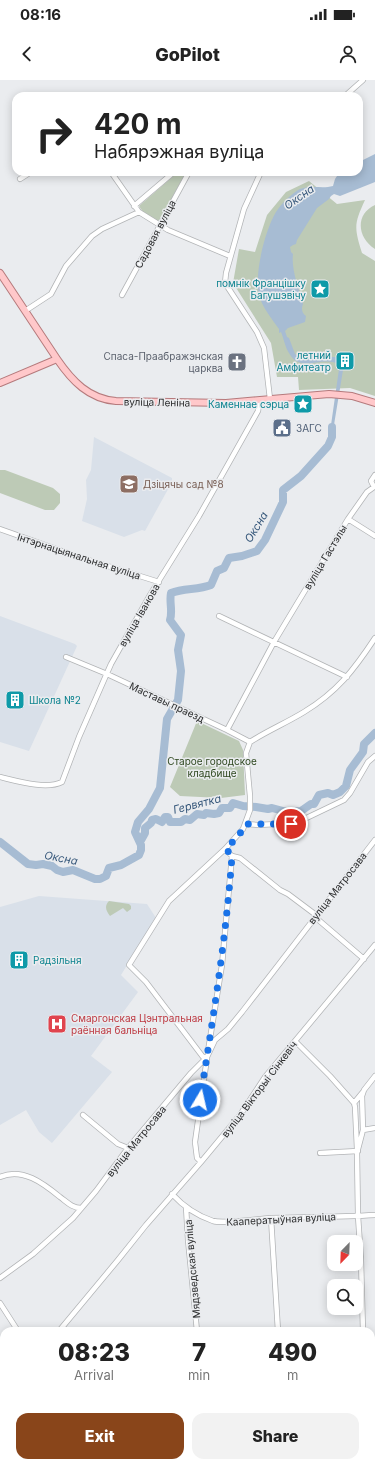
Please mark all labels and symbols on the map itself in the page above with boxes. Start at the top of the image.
water label: Оксна [281,181,317,212]
street label: Садовая вуліца [132,198,178,270]
place label: помнік Францішку Багушэвічу [216,277,306,301]
place icon: помнік Францішку Багушэвічу [309,278,331,300]
place label: летний Амфитеатр [277,349,331,373]
place label: Спаса-Праабражэнская царква [104,350,223,374]
building icon: летний Амфитеатр [334,350,356,372]
church icon: Спаса-Праабражэнская царква [226,351,248,373]
place icon: Каменнае сэрца [292,393,314,415]
street label: вуліца Леніна [124,395,190,409]
place label: Каменнае сэрца [208,398,289,410]
public building icon: ЗАГС [271,417,293,439]
place label: ЗАГС [296,422,322,434]
school or university icon: Дзіцячы сад №8 [118,473,140,495]
place label: Дзіцячы сад №8 [143,478,224,490]
water label: Оксна [241,509,271,545]
street label: вуліца Гастэлы [301,523,349,591]
street label: Інтэрнацыянальная вуліца [16,530,142,582]
street label: вуліца Іванова [116,581,162,649]
street label: Маставы праезд [128,679,206,725]
building icon: Школа №2 [4,689,26,711]
place label: Школа №2 [29,694,81,706]
park label: Старое городское кладбище [167,755,257,779]
water label: Гервятка [172,791,223,817]
pin [274,807,308,841]
water label: Оксна [43,848,79,868]
street label: вуліца Матросава [305,850,369,926]
building icon: Радзільня [8,949,30,971]
place label: Радзільня [33,954,81,966]
place label: Смаргонская Цэнтральная раённая бальніца [71,1012,203,1036]
hospital icon: Смаргонская Цэнтральная раённая бальніца [46,1013,68,1035]
street label: вуліца Вікторыі Сінкевіч [219,1038,299,1140]
position arrow [179,1079,221,1121]
street label: вуліца Матросава [104,1103,168,1179]
street label: Кааператыўная вуліца [226,1210,336,1228]
street label: Мядзведская вуліца [182,1219,202,1319]
north arrow [327,1235,363,1271]

